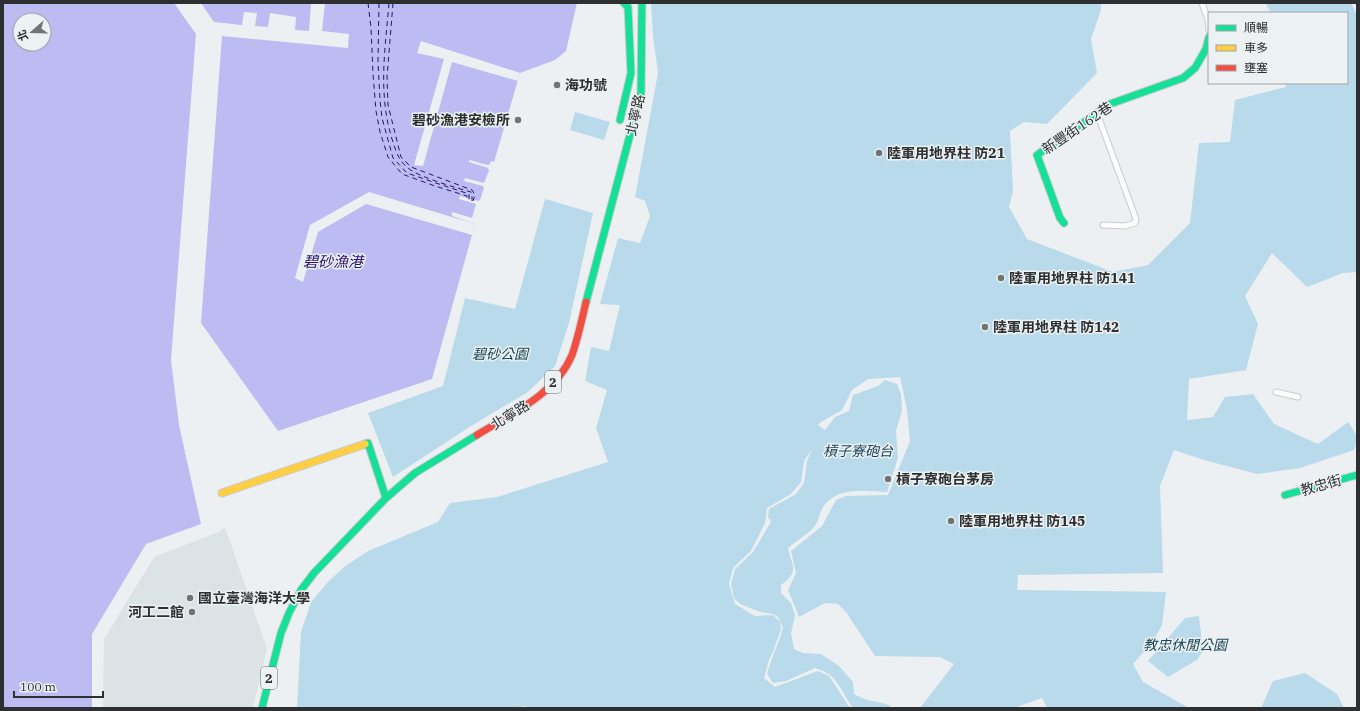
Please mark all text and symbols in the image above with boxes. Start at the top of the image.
north arrow [12,12,52,52]
legend [1208,12,1348,84]
text: 順暢 [1244,20,1268,35]
text: 北 [14,28,31,43]
text: 車多 [1244,40,1268,55]
text: 壅塞 [1244,60,1268,75]
place label: 海功號 [565,76,607,94]
marker: 海功號 [552,80,562,90]
street label: 北寧路 [622,93,648,137]
street label: 新豐街162巷 [1038,98,1116,158]
place label: 碧砂漁港安檢所 [412,111,510,129]
marker: 碧砂漁港安檢所 [513,115,523,125]
place label: 陸軍用地界柱 防21 [887,144,1005,162]
marker: 陸軍用地界柱 防21 [874,148,884,158]
water label: 碧砂漁港 [303,252,365,271]
place label: 陸軍用地界柱 防141 [1009,269,1135,287]
marker: 陸軍用地界柱 防141 [996,273,1006,283]
place label: 陸軍用地界柱 防142 [993,318,1119,336]
marker: 陸軍用地界柱 防142 [980,322,990,332]
park label: 碧砂公園 [472,345,530,363]
road number: 2 [545,371,561,393]
street label: 北寧路 [487,396,533,434]
park label: 槓子寮砲台 [823,442,894,460]
place label: 槓子寮砲台茅房 [896,470,994,488]
street label: 教忠街 [1298,471,1344,499]
marker: 槓子寮砲台茅房 [883,474,893,484]
place label: 陸軍用地界柱 防145 [959,512,1085,530]
marker: 陸軍用地界柱 防145 [946,516,956,526]
place label: 國立臺灣海洋大學 [198,589,310,607]
marker: 國立臺灣海洋大學 [185,593,195,603]
place label: 河工二館 [128,603,184,621]
marker: 河工二館 [187,607,197,617]
park label: 教忠休閒公園 [1143,636,1229,654]
road number: 2 [261,667,277,689]
scale bar [14,673,103,699]
text: 100 m [20,679,56,694]

